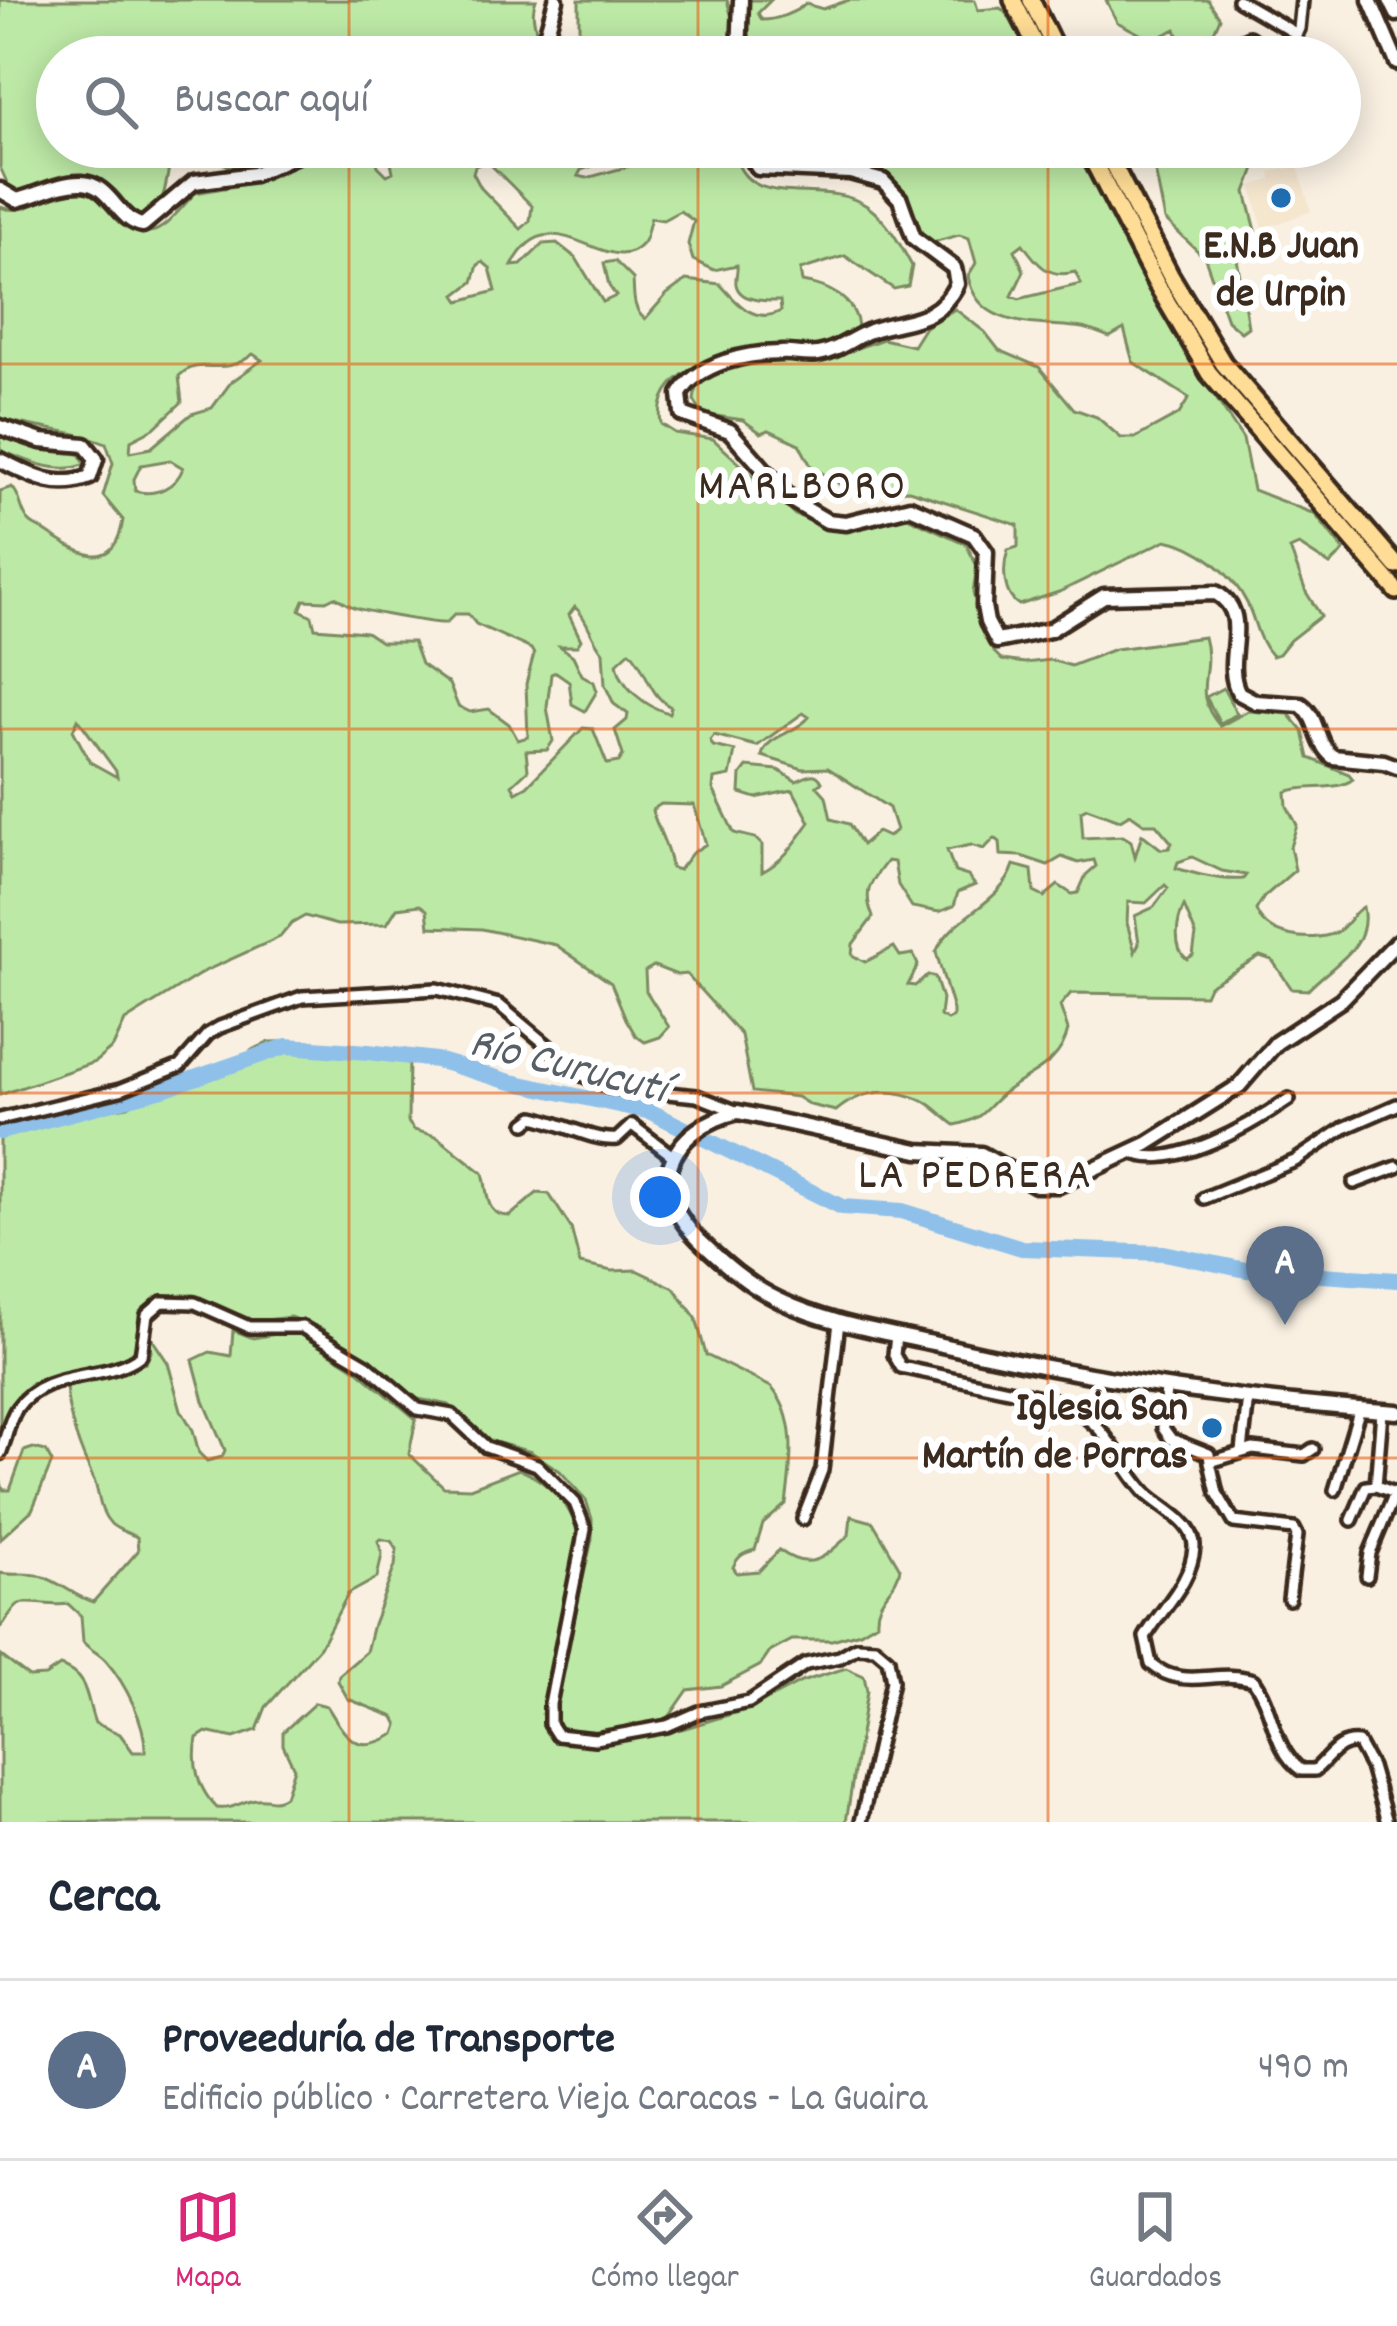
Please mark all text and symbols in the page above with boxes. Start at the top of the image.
search box [36,36,1361,168]
icon: search [78,69,144,135]
text: Buscar aquí [174,70,369,134]
marker: E.N.B Juan de Urpin [1268,185,1294,211]
place label: E.N.B Juan de Urpin [1203,219,1359,327]
district label: MARLBORO [698,457,908,521]
water label: Río Curucutí [462,1013,683,1127]
district label: LA PEDRERA [858,1146,1094,1210]
your location [630,1167,690,1227]
pin: A [1246,1226,1324,1325]
place label: Iglesia San Martín de Porras [922,1381,1188,1489]
marker: Iglesia San Martín de Porras [1199,1415,1225,1441]
text: Cerca [48,1864,159,1936]
text: Proveeduría de Transporte [162,2010,615,2074]
text: A [76,2042,98,2097]
text: 490 m [1258,2042,1349,2097]
text: Edificio público · Carretera Vieja Caracas - La Guaira [162,2074,927,2129]
tab: Mapa [175,2184,241,2303]
tab: Cómo llegar [591,2184,739,2303]
tab: Guardados [1089,2184,1222,2303]

